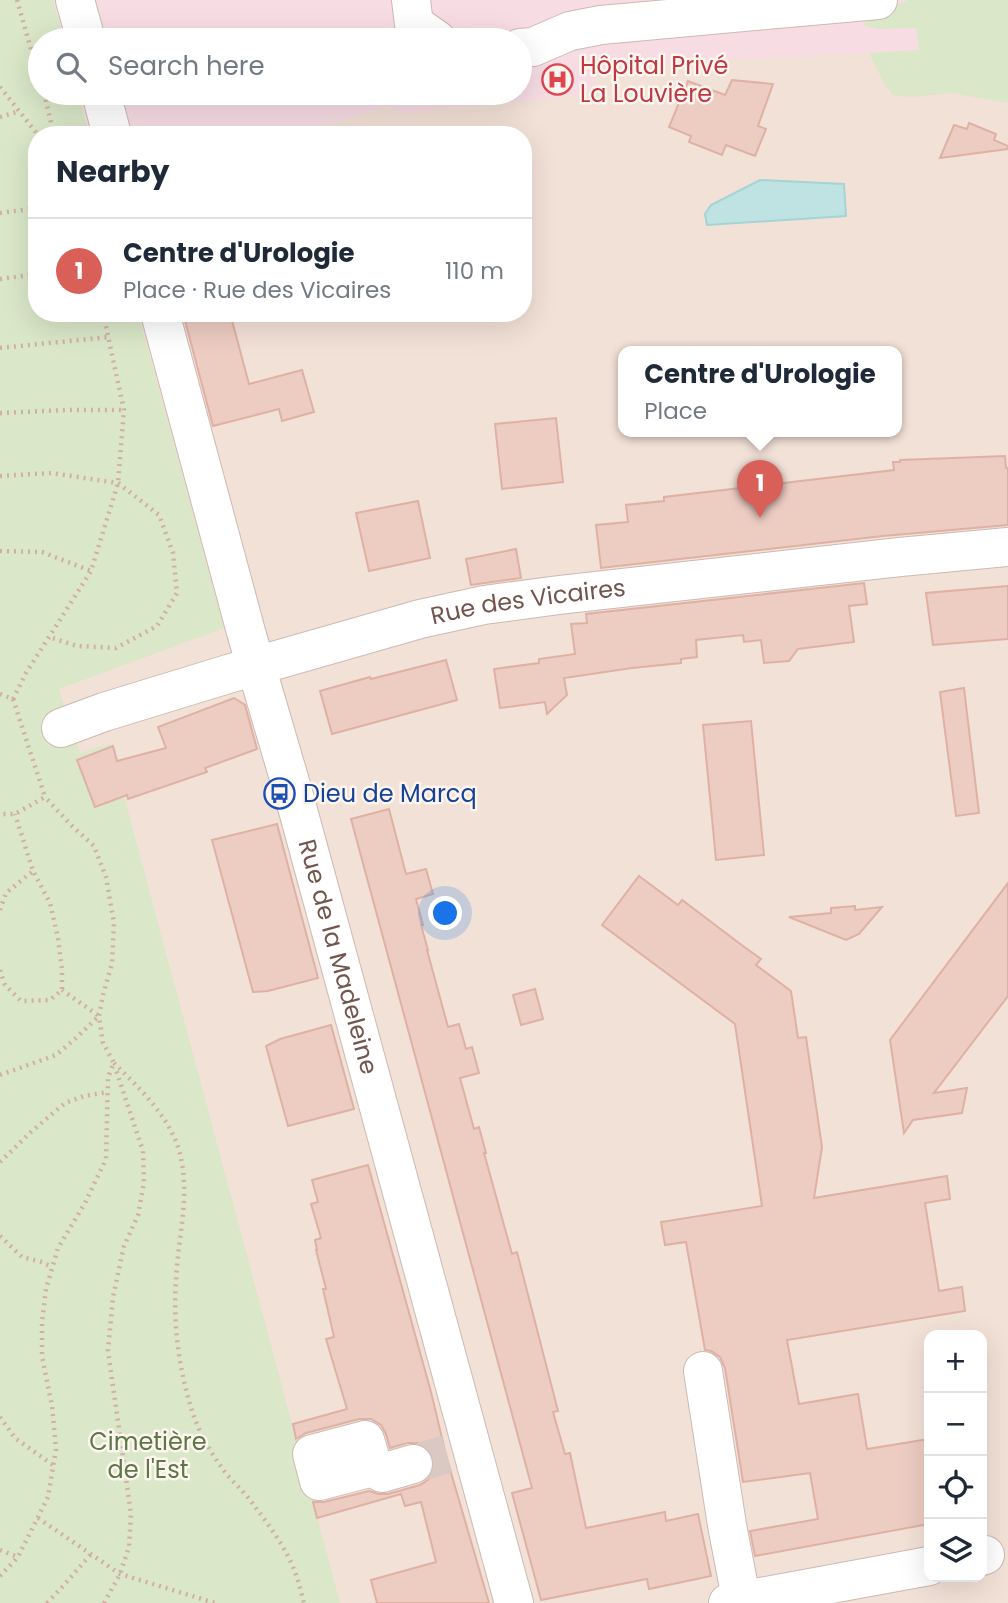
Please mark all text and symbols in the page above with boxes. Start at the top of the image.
search box [28,28,532,105]
icon: search [52,48,90,86]
text: Search here [108,48,265,84]
place label: Hôpital Privé La Louvière [580,49,728,110]
hospital icon: Hôpital Privé La Louvière [540,63,574,97]
text: Nearby [56,150,170,193]
text: Centre d'Urologie [123,235,355,271]
text: 1 [75,255,83,287]
text: 110 m [445,255,504,287]
text: Place · Rue des Vicaires [123,274,391,306]
popup [618,346,902,437]
text: Centre d'Urologie [644,356,876,392]
text: Place [644,395,707,427]
pin: 1 [737,460,783,518]
street label: Rue des Vicaires [428,571,627,632]
bus stop icon: Dieu de Marcq [263,777,297,811]
place label: Dieu de Marcq [303,777,477,810]
street label: Rue de la Madeleine [291,835,386,1078]
your location [428,896,462,930]
map controls [924,1330,987,1582]
button: + [924,1330,987,1393]
button: − [924,1393,987,1456]
park label: Cimetière de l'Est [89,1425,207,1486]
button: locate [924,1456,987,1519]
button: layers [924,1519,987,1582]

